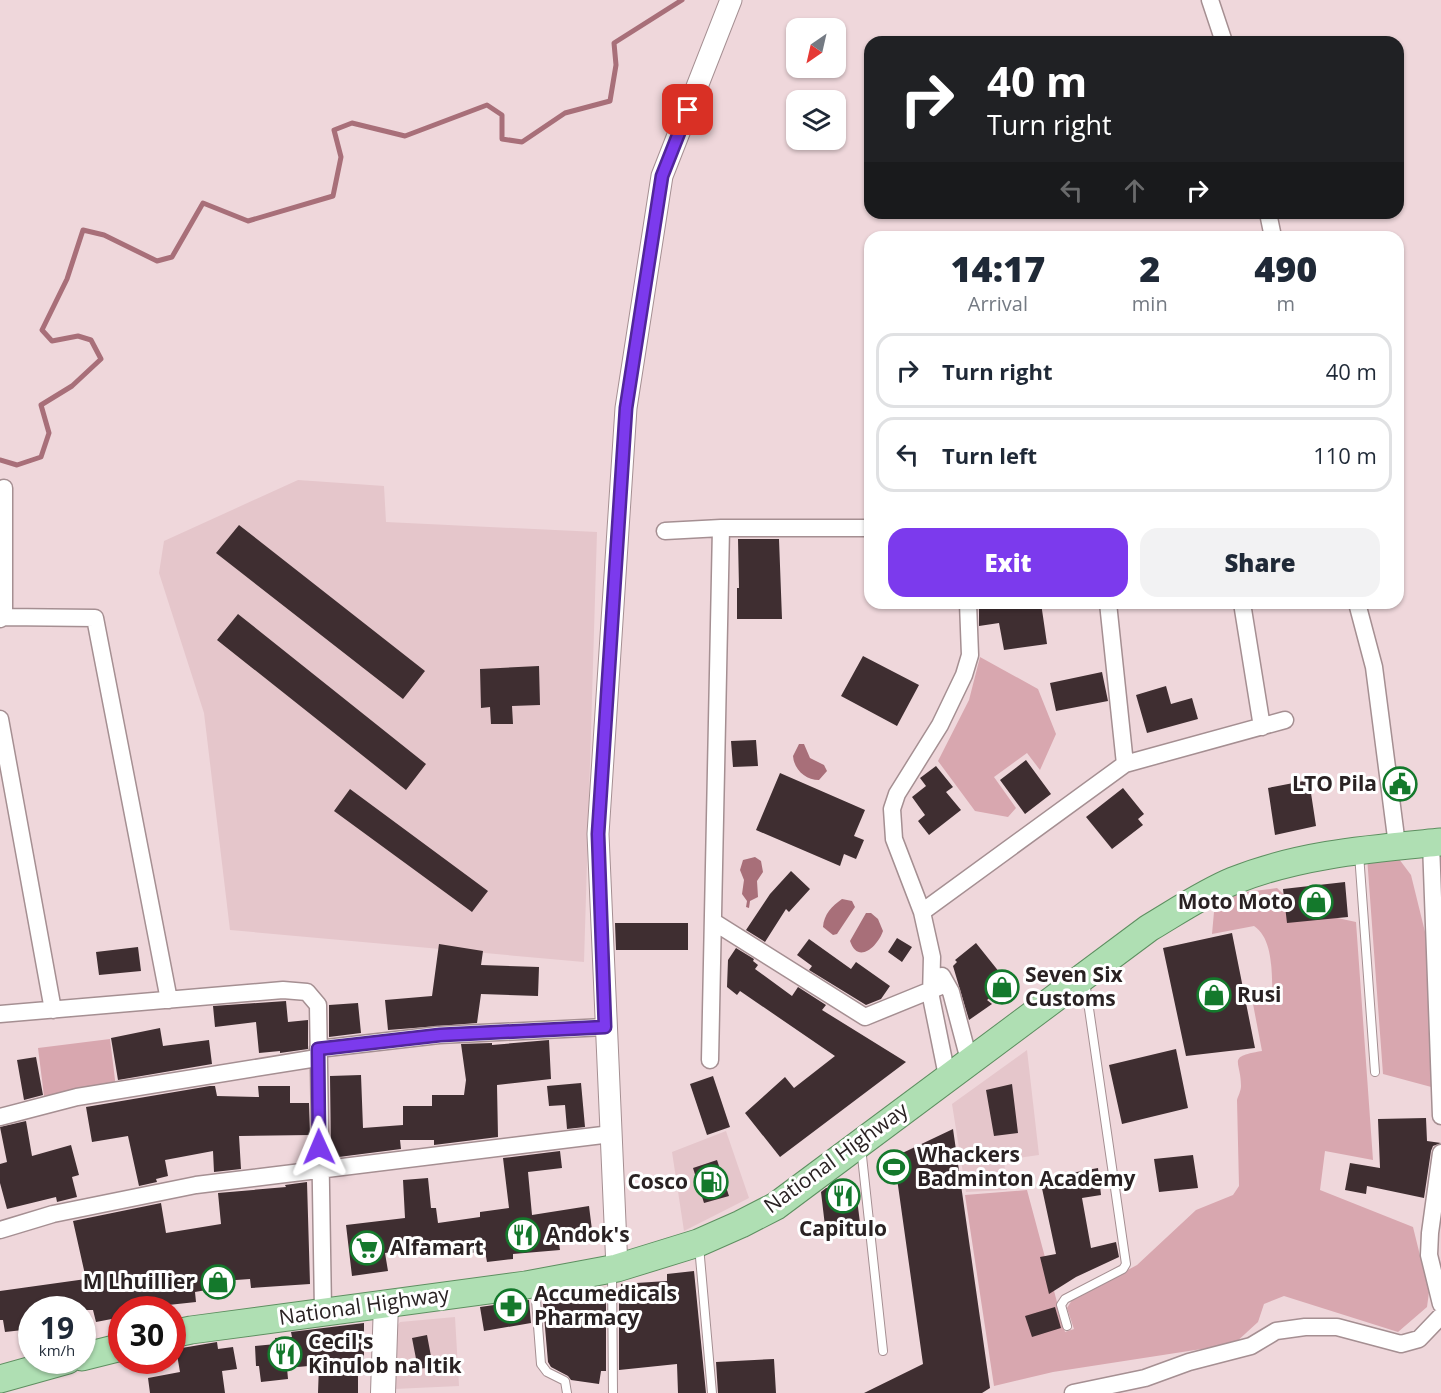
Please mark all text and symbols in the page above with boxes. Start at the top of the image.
north arrow [786,18,846,78]
map controls [786,18,846,150]
text: 40 m [987,52,1087,109]
icon: right [888,60,966,138]
pin [662,84,713,135]
button: layers [786,90,846,150]
icon: arrive [671,93,704,126]
text: Turn right [987,106,1112,143]
icon: left [1055,174,1088,207]
icon: ahead [1118,174,1151,207]
icon: right [1181,174,1214,207]
text: 14:17 [951,244,1045,293]
text: 2 [1139,244,1160,293]
text: 490 [1254,244,1317,293]
text: Arrival [968,290,1028,317]
text: min [1132,290,1168,317]
text: m [1277,290,1295,317]
icon: right [891,354,924,387]
text: Turn right [942,356,1053,386]
text: 40 m [1326,356,1377,386]
icon: left [891,438,924,471]
text: Turn left [942,440,1037,470]
text: 110 m [1313,440,1377,470]
button: Exit [888,528,1128,597]
button: Share [1140,528,1380,597]
public building icon: LTO Pila [1382,766,1418,802]
place label: LTO Pila [1292,769,1377,797]
shop icon: Moto Moto [1298,884,1334,920]
place label: Moto Moto [1178,887,1293,915]
place label: Seven Six Customs [1025,960,1124,1012]
shop icon: Seven Six Customs [984,969,1020,1005]
shop icon: Rusi [1196,977,1232,1013]
place label: Rusi [1237,980,1282,1008]
street label: National Highway [758,1095,913,1219]
position arrow [287,1115,351,1179]
place label: Whackers Badminton Academy [917,1140,1136,1192]
sports icon: Whackers Badminton Academy [876,1149,912,1185]
fuel station icon: Cosco [693,1164,729,1200]
place label: Cosco [627,1167,688,1195]
restaurant icon: Capitulo [825,1178,861,1214]
place label: Capitulo [799,1214,887,1242]
restaurant icon: Andok's [505,1217,541,1253]
place label: Andok's [546,1220,630,1248]
supermarket icon: Alfamart [349,1230,385,1266]
place label: Alfamart [390,1233,484,1261]
shop icon: M Lhuillier [200,1264,236,1300]
place label: M Lhuillier [83,1267,195,1295]
street label: National Highway [277,1279,451,1331]
place label: Accumedicals Pharmacy [534,1279,677,1331]
pharmacy icon: Accumedicals Pharmacy [493,1288,529,1324]
speed limit sign: 30 [108,1296,186,1374]
text: 19 [40,1307,74,1348]
place label: Cecil's Kinulob na Itik [308,1327,463,1379]
restaurant icon: Cecil's Kinulob na Itik [267,1336,303,1372]
text: km/h [39,1340,75,1360]

